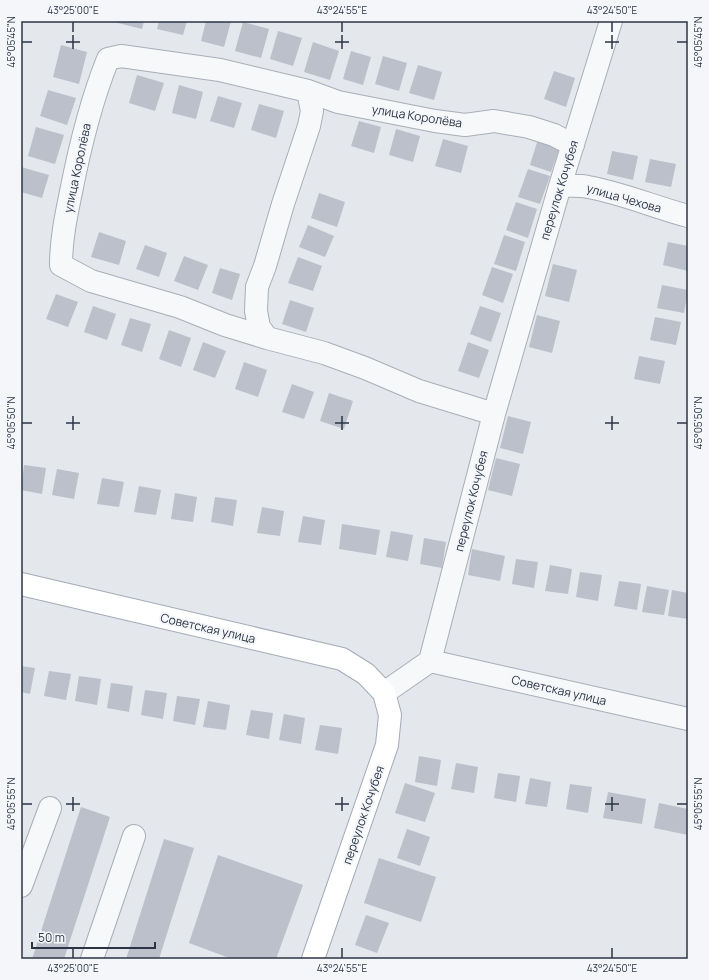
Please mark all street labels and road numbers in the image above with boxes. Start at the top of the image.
street label: улица Королёва [371,100,463,132]
street label: улица Королёва [59,122,95,214]
street label: переулок Кочубея [536,138,582,242]
street label: улица Чехова [585,179,663,217]
street label: переулок Кочубея [450,449,492,553]
street label: Советская улица [159,609,257,647]
street label: Советская улица [510,671,608,709]
street label: переулок Кочубея [338,763,388,867]

